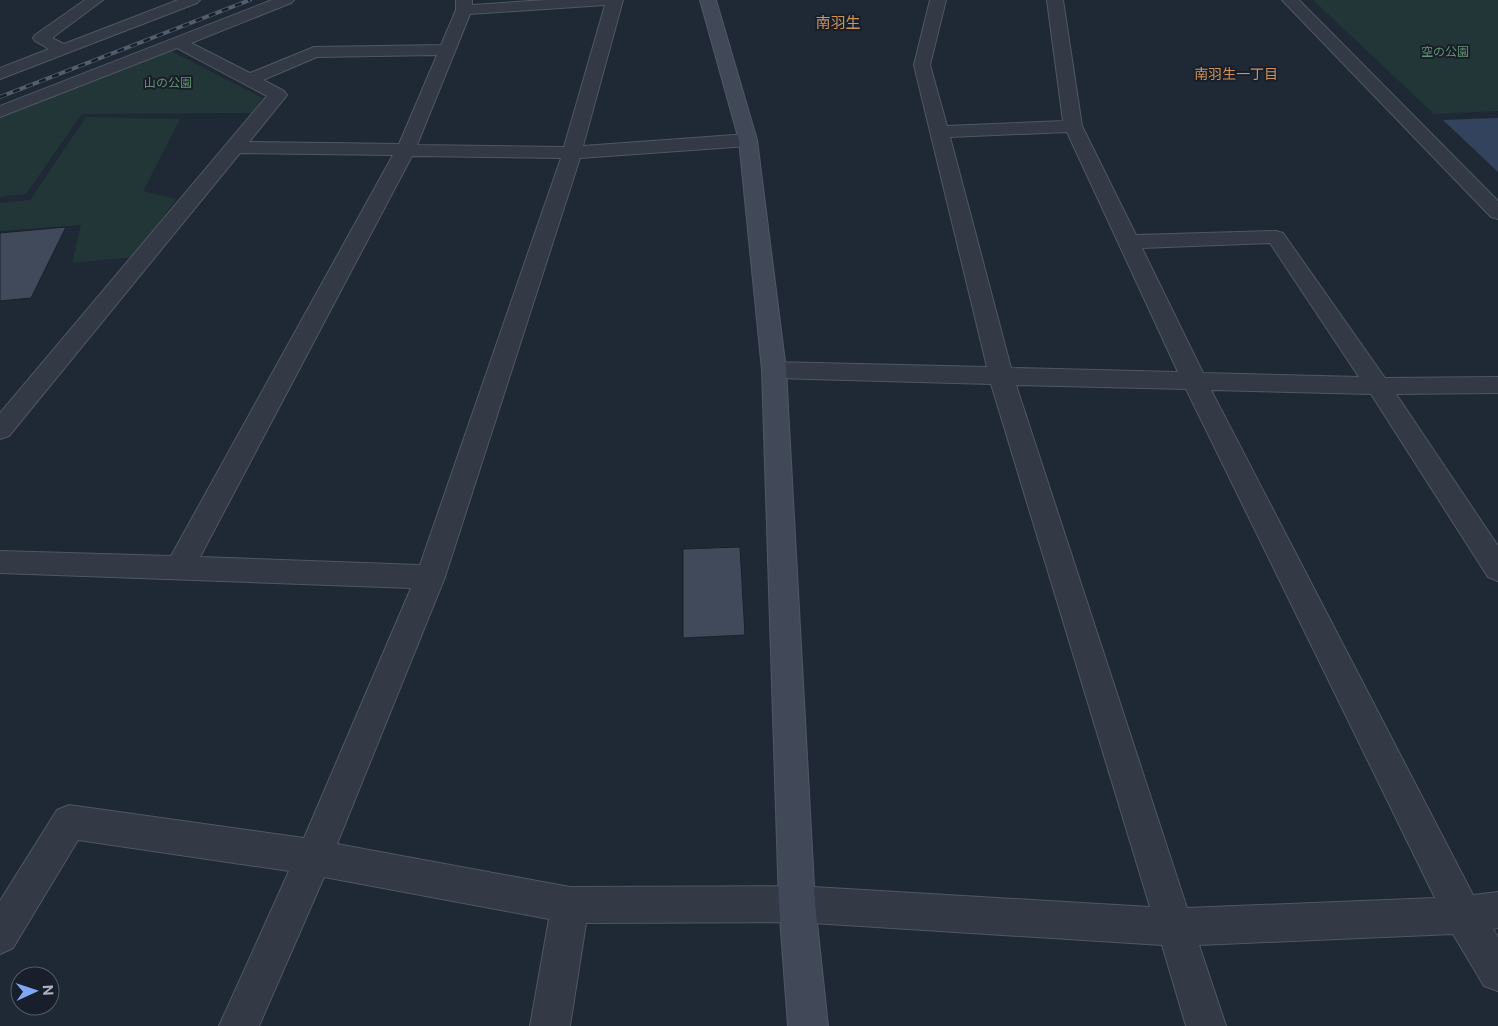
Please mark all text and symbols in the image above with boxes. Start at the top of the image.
district label: 南羽生 [815,14,861,31]
park label: 空の公園 [1421,45,1469,59]
district label: 南羽生一丁目 [1194,66,1278,82]
park label: 山の公園 [144,76,192,90]
north arrow [10,966,60,1016]
text: N [40,984,56,996]

